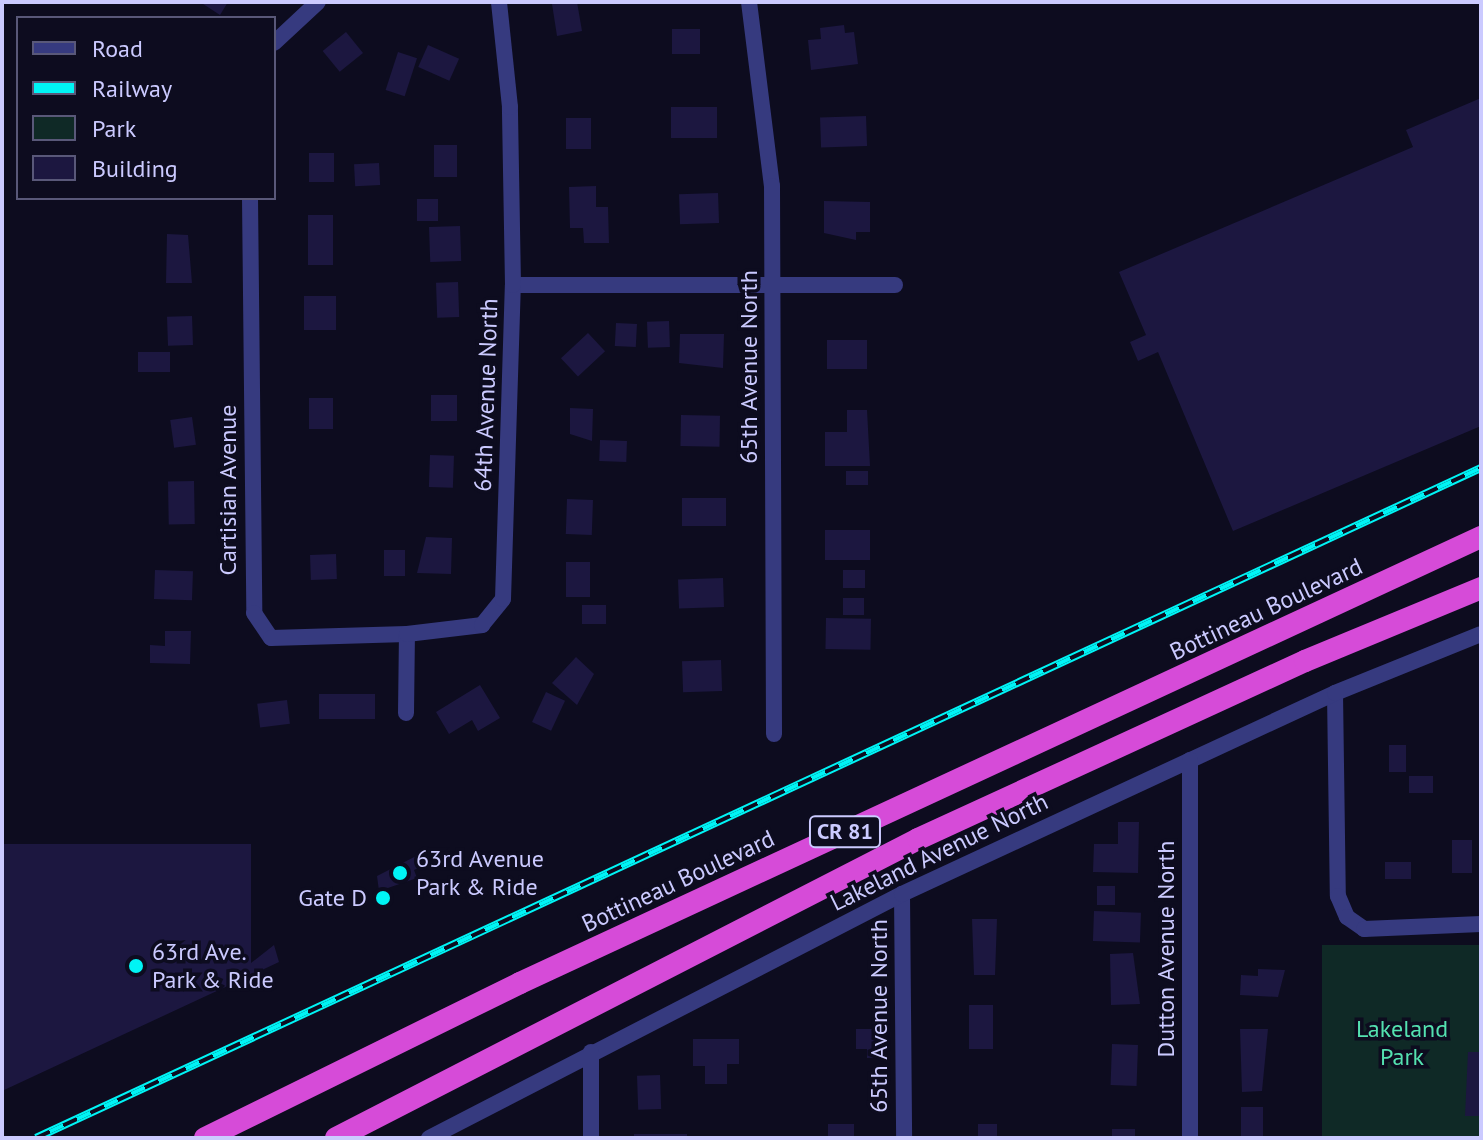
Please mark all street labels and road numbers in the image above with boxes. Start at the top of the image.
street label: 65th Avenue North [735,270,763,464]
street label: 64th Avenue North [468,297,504,493]
street label: Cartisian Avenue [214,404,242,576]
street label: Bottineau Boulevard [1165,552,1367,666]
street label: Lakeland Avenue North [825,787,1053,917]
road number: CR 81 [807,814,883,850]
street label: Bottineau Boulevard [577,824,779,938]
street label: Dutton Avenue North [1152,840,1180,1058]
street label: 65th Avenue North [865,919,893,1113]

